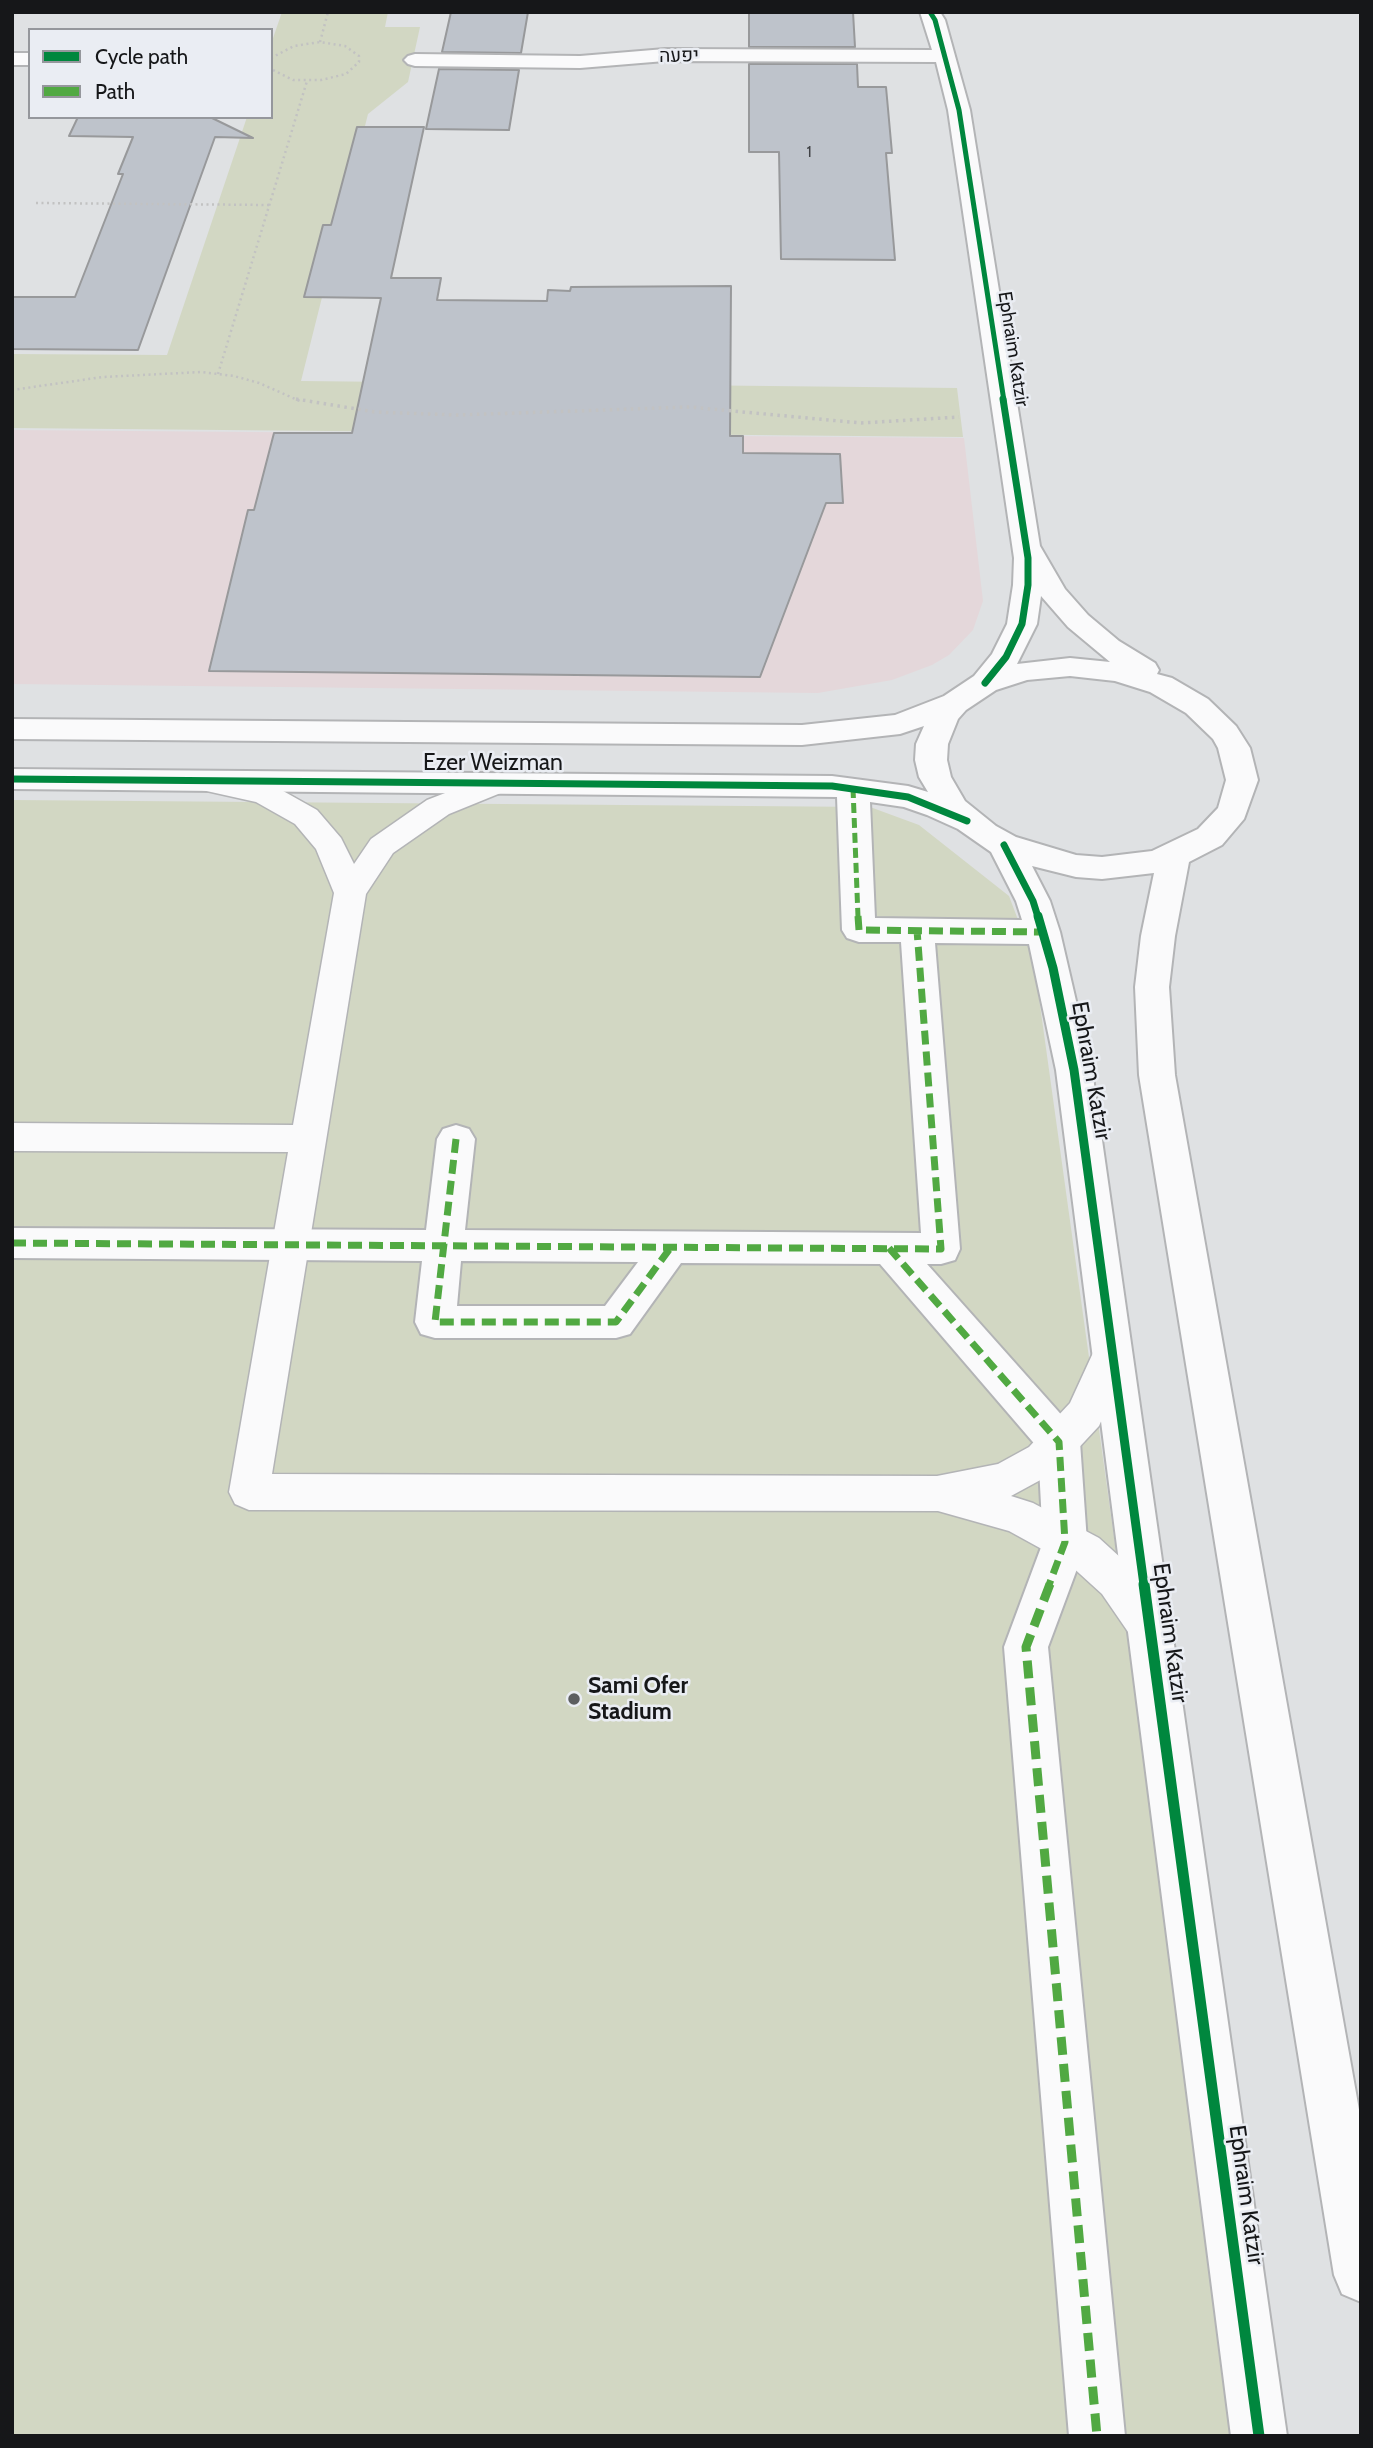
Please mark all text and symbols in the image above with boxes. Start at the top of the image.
legend [28,28,273,119]
text: Cycle path [95,44,188,69]
street label: יפעה [659,44,699,68]
text: Path [95,79,135,104]
house number: 1 [806,142,812,162]
street label: Ephraim Katzir [993,290,1033,408]
street label: Ezer Weizman [423,749,563,777]
street label: Ephraim Katzir [1065,999,1117,1143]
street label: Ephraim Katzir [1147,1561,1193,1705]
place label: Sami Ofer Stadium [588,1672,688,1726]
marker: Sami Ofer Stadium [566,1691,582,1707]
street label: Ephraim Katzir [1223,2123,1269,2267]

